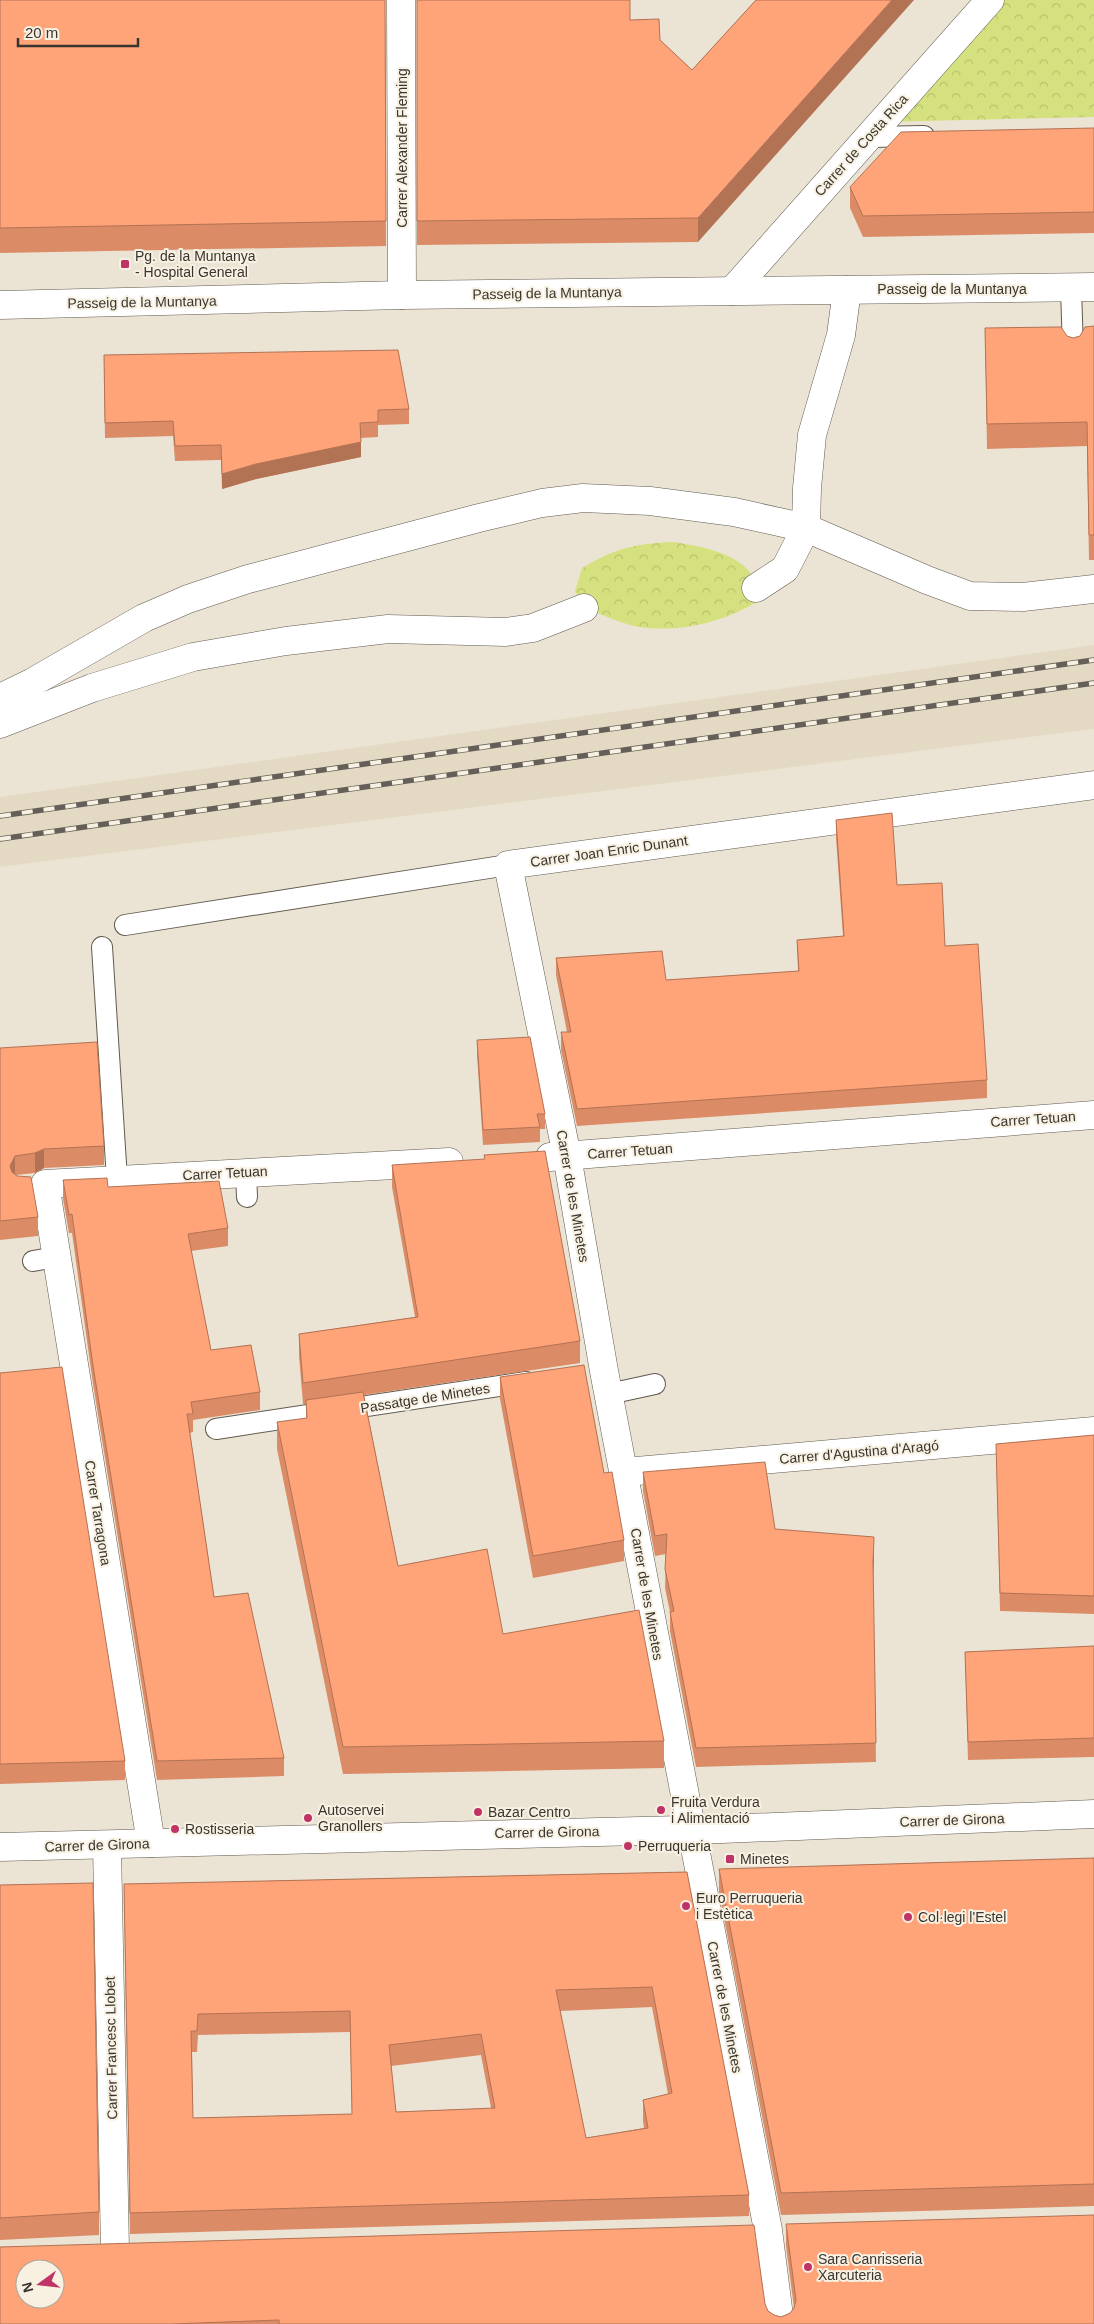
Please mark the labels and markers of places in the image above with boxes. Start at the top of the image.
place label: Pg. de la Muntanya - Hospital General [135,248,256,280]
marker: Pg. de la Muntanya - Hospital General [119,258,131,270]
place label: Fruita Verdura i Alimentació [671,1794,760,1826]
place label: Autoservei Granollers [318,1802,384,1834]
place label: Bazar Centro [488,1804,571,1820]
marker: Fruita Verdura i Alimentació [655,1804,667,1816]
marker: Bazar Centro [472,1806,484,1818]
marker: Autoservei Granollers [302,1812,314,1824]
place label: Rostisseria [185,1821,254,1837]
marker: Rostisseria [169,1823,181,1835]
place label: Perruqueria [638,1838,711,1854]
marker: Perruqueria [622,1840,634,1852]
place label: Minetes [740,1851,789,1867]
marker: Minetes [724,1853,736,1865]
place label: Euro Perruqueria i Estètica [696,1890,803,1922]
marker: Euro Perruqueria i Estètica [680,1900,692,1912]
place label: Col·legi l'Estel [918,1909,1006,1925]
marker: Col·legi l'Estel [902,1911,914,1923]
place label: Sara Canrisseria Xarcuteria [818,2251,922,2283]
marker: Sara Canrisseria Xarcuteria [802,2261,814,2273]

